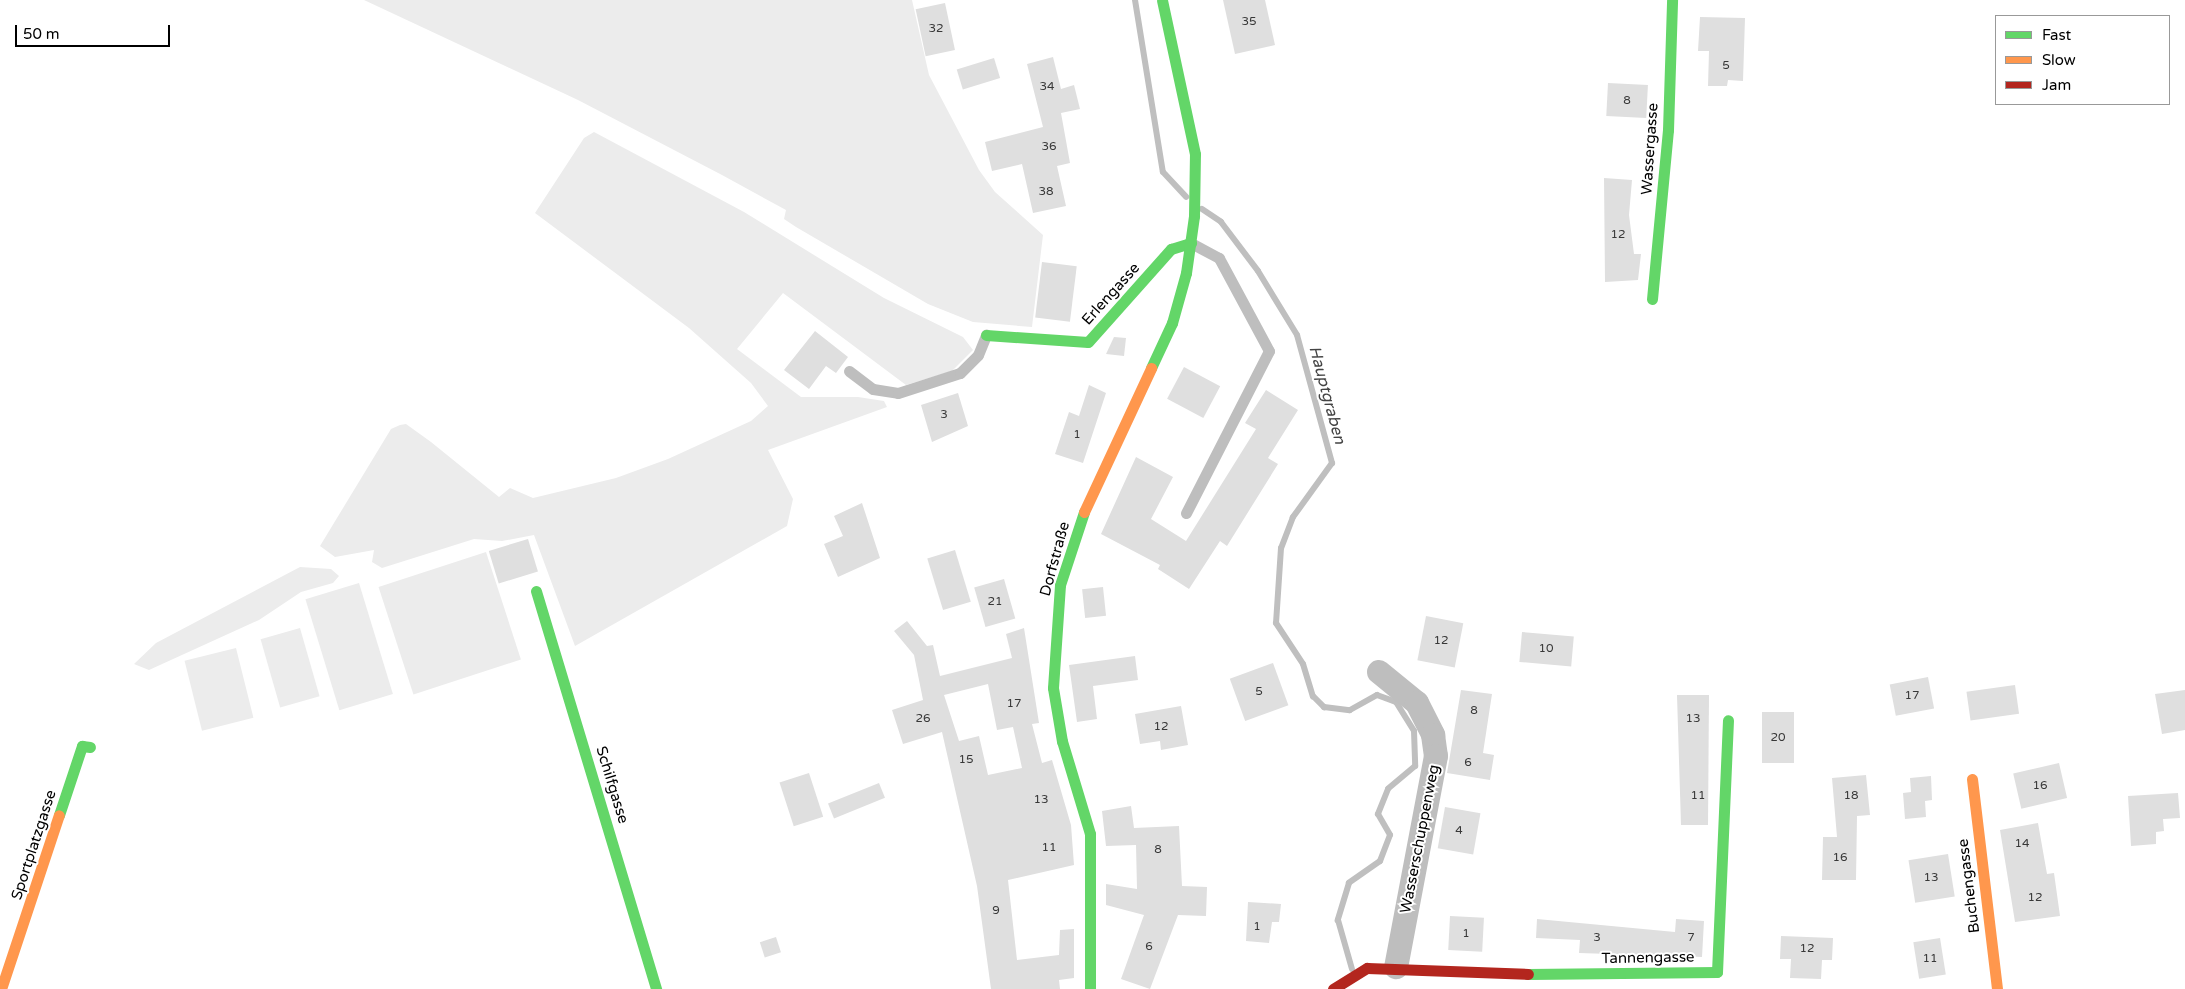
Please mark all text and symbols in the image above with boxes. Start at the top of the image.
scale bar [18,15,172,47]
house number: 35 [1241,15,1257,29]
legend [1995,15,2170,105]
house number: 32 [928,22,944,36]
text: 50 m [23,25,60,43]
text: Fast [2042,26,2071,44]
text: Slow [2042,51,2076,69]
house number: 5 [1722,59,1730,73]
text: Jam [2042,76,2071,94]
house number: 34 [1039,80,1055,94]
house number: 8 [1623,94,1631,108]
street label: Wassergasse [1638,102,1662,196]
house number: 36 [1041,140,1057,154]
house number: 38 [1038,185,1054,199]
house number: 12 [1610,228,1626,242]
street label: Erlengasse [1078,259,1144,329]
water label: Hauptgraben [1305,344,1349,446]
house number: 3 [940,408,948,422]
house number: 1 [1073,428,1081,442]
street label: Dorfstraße [1036,520,1074,598]
house number: 21 [987,595,1003,609]
house number: 12 [1433,634,1449,648]
house number: 10 [1538,642,1554,656]
house number: 5 [1255,685,1263,699]
house number: 17 [1904,689,1920,703]
house number: 17 [1006,697,1022,711]
house number: 8 [1470,704,1478,718]
house number: 26 [915,712,931,726]
house number: 13 [1685,712,1701,726]
house number: 12 [1153,720,1169,734]
house number: 20 [1770,731,1786,745]
street label: Schilfgasse [592,744,632,826]
house number: 15 [958,753,974,767]
house number: 6 [1464,756,1472,770]
street label: Wasserschuppenweg [1397,763,1443,915]
house number: 16 [2032,779,2048,793]
street label: Sportplatzgasse [8,788,60,902]
house number: 11 [1690,789,1706,803]
house number: 18 [1843,789,1859,803]
house number: 13 [1033,793,1049,807]
house number: 4 [1455,824,1463,838]
house number: 14 [2014,837,2030,851]
street label: Buchengasse [1954,838,1984,934]
house number: 11 [1041,841,1057,855]
house number: 8 [1154,843,1162,857]
house number: 16 [1832,851,1848,865]
house number: 13 [1923,871,1939,885]
house number: 12 [2027,891,2043,905]
house number: 9 [992,904,1000,918]
house number: 1 [1253,920,1261,934]
house number: 1 [1462,927,1470,941]
house number: 3 [1593,931,1601,945]
house number: 7 [1687,931,1695,945]
house number: 6 [1145,940,1153,954]
house number: 12 [1799,942,1815,956]
street label: Tannengasse [1601,948,1695,968]
house number: 11 [1922,952,1938,966]

